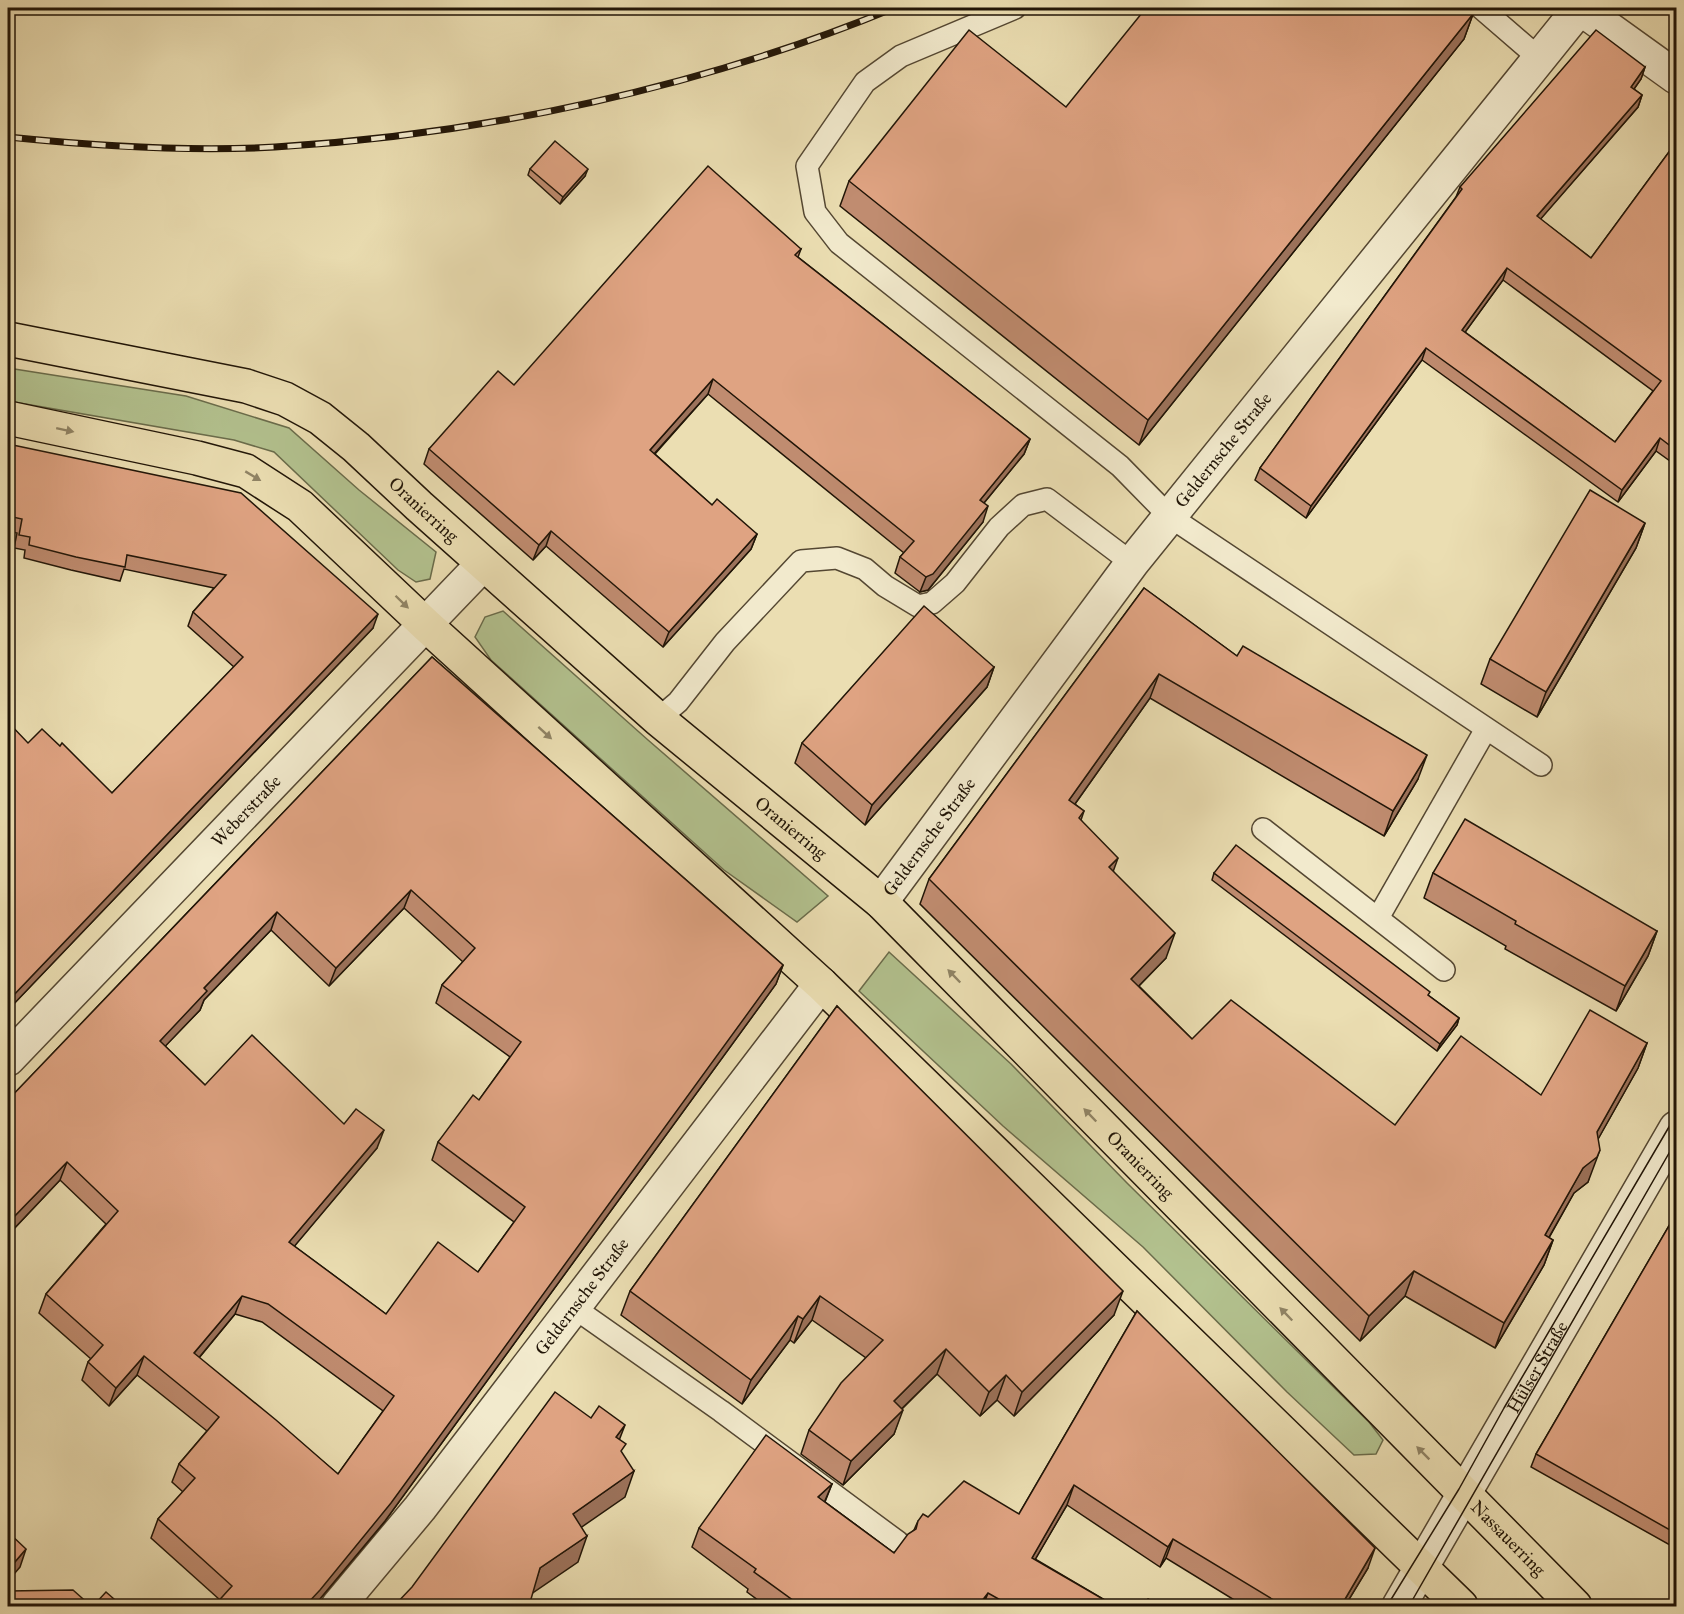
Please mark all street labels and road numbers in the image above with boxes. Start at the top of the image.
street label: Geldernsche Straße [1170,388,1276,512]
street label: Oranierring [384,472,464,548]
street label: Weberstraße [207,770,286,851]
street label: Geldernsche Straße [878,773,980,901]
street label: Oranierring [750,792,832,865]
street label: Oranierring [1102,1126,1179,1205]
street label: Geldernsche Straße [530,1234,634,1360]
street label: Hülser Straße [1502,1317,1573,1417]
street label: Nassauerring [1466,1496,1550,1582]

